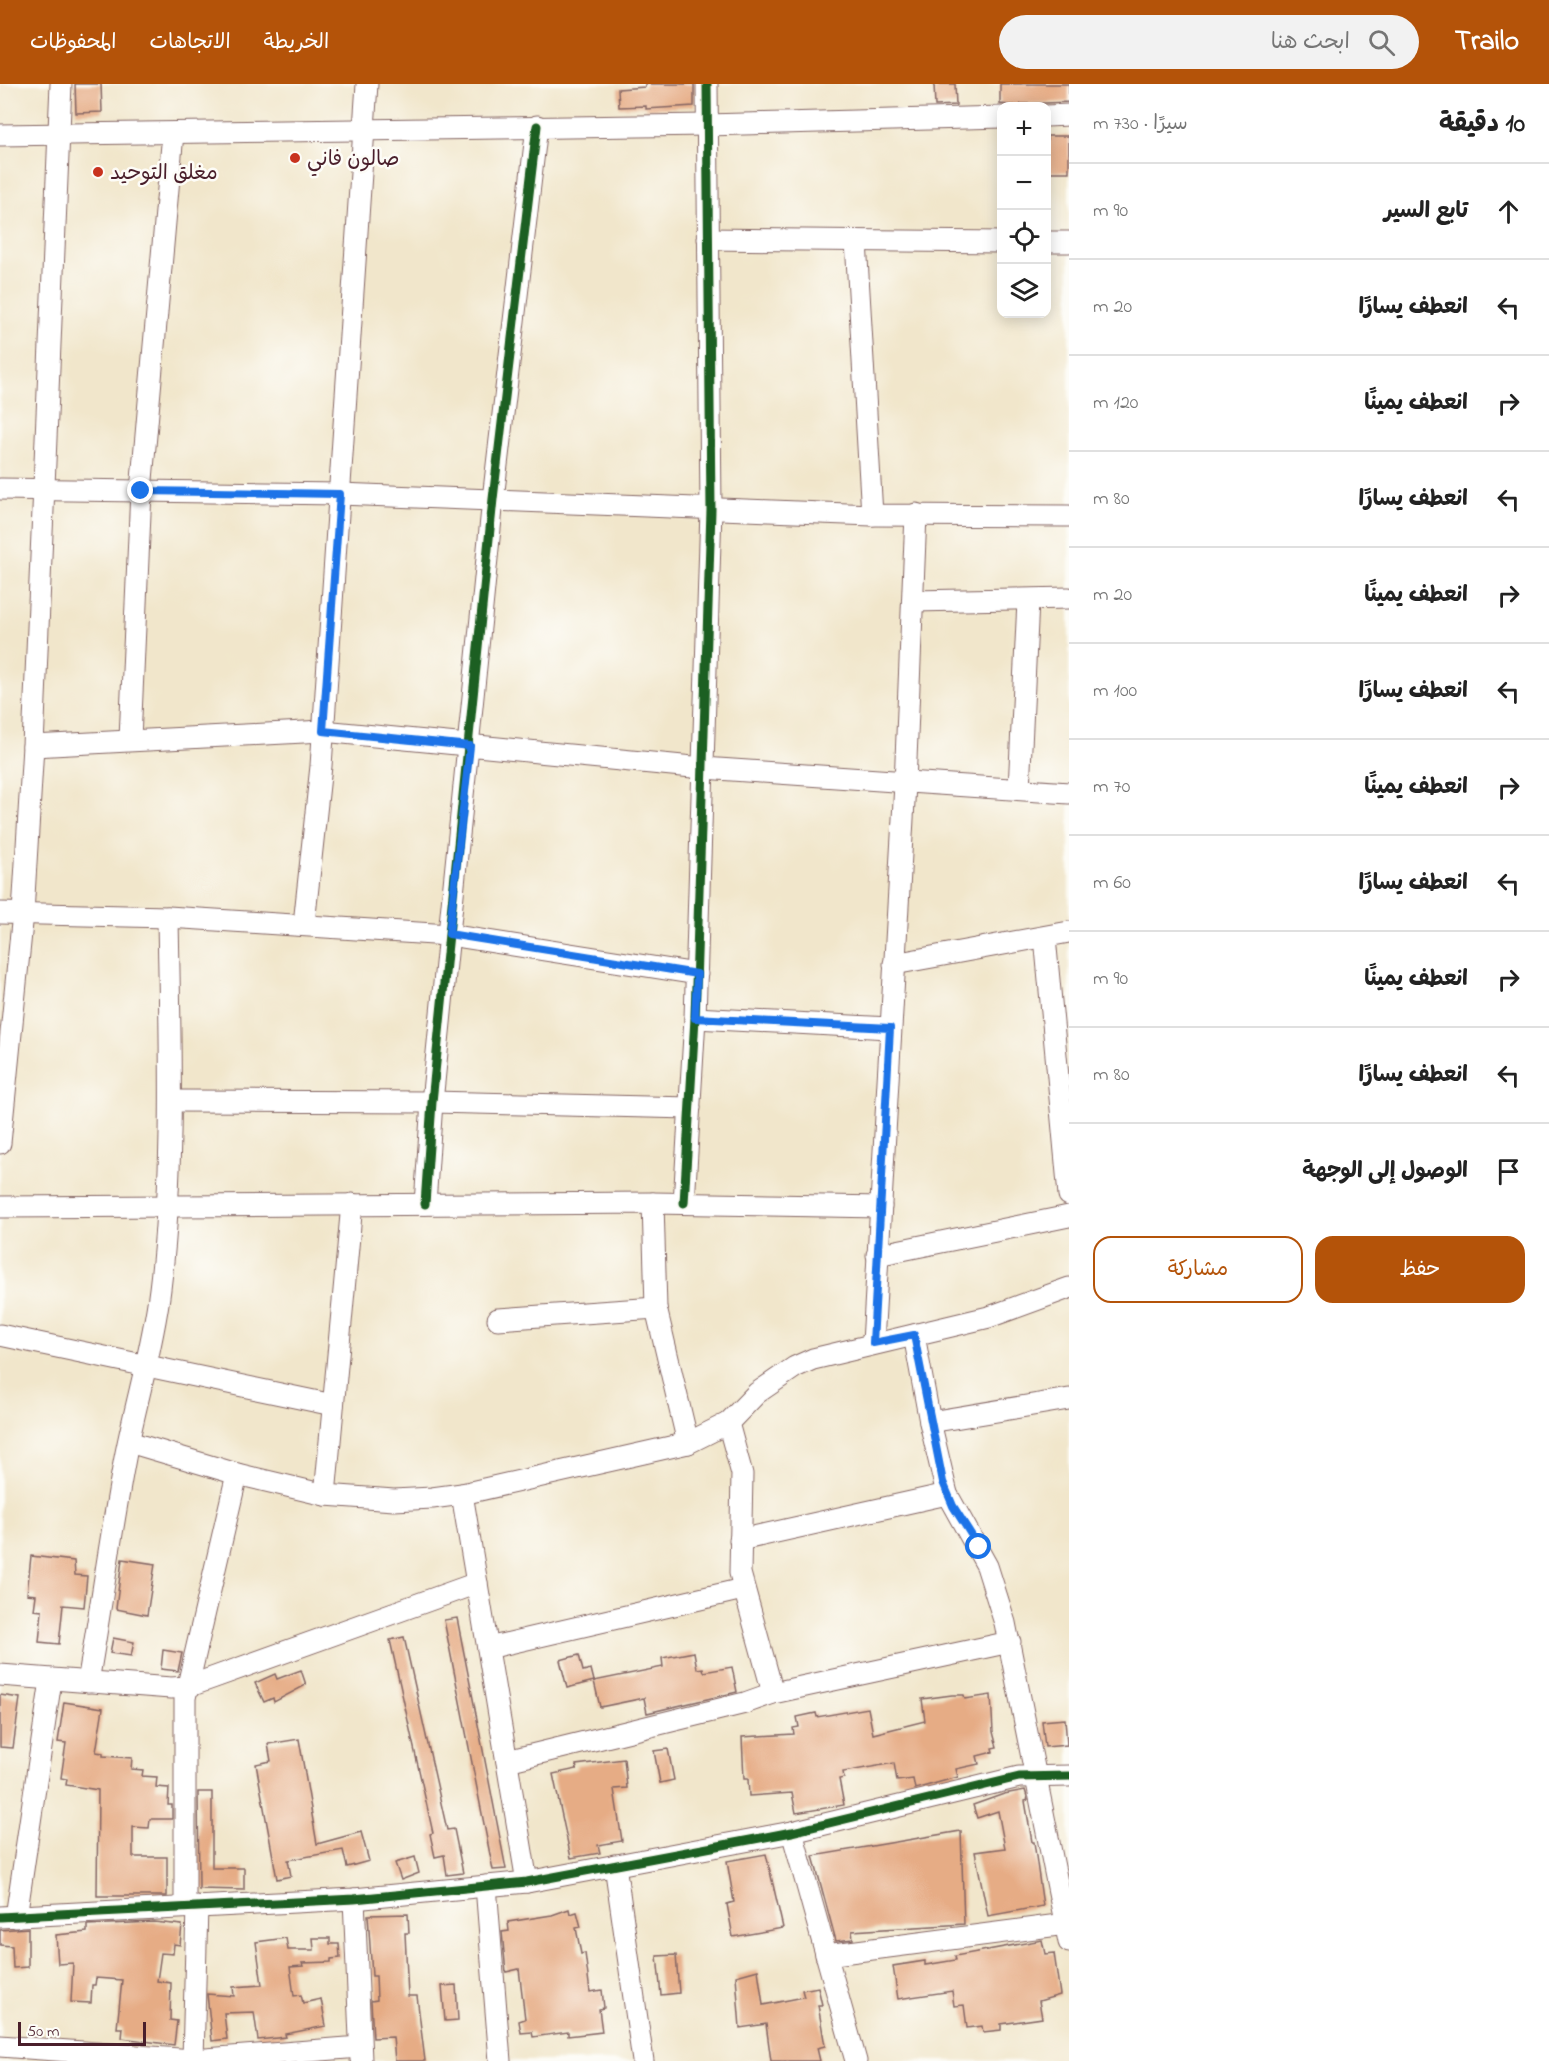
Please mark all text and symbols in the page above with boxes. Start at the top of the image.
search box [999,15,1419,69]
text: Trailo [1455,22,1519,63]
icon: search [1365,26,1398,59]
text: ابحث هنا [1271,27,1350,59]
text: المحفوظات [30,28,116,58]
text: الاتجاهات [149,28,231,58]
text: الخريطة [264,28,329,58]
map controls [997,102,1051,318]
button: + [997,102,1051,156]
text: 10 دقيقة [1439,106,1525,144]
text: سيرًا · 730 m [1093,110,1188,139]
place label: صالون فاني [307,145,400,177]
marker: صالون فاني [288,151,302,165]
button: − [997,156,1051,210]
place label: مغلق التوحيد [110,159,218,189]
marker: مغلق التوحيد [91,165,105,179]
icon: ahead [1492,195,1525,228]
text: تابع السير [1384,196,1468,228]
text: 90 m [1093,197,1128,226]
button: locate [997,210,1051,264]
button: layers [997,264,1051,318]
icon: left [1492,291,1525,324]
text: انعطف يسارًا [1359,292,1468,324]
text: 20 m [1093,293,1132,322]
icon: right [1492,387,1525,420]
text: انعطف يمينًا [1364,388,1468,420]
text: 120 m [1093,389,1138,418]
route end [127,477,153,503]
icon: left [1492,483,1525,516]
text: انعطف يسارًا [1359,484,1468,516]
text: 80 m [1093,485,1130,514]
icon: right [1492,579,1525,612]
text: انعطف يمينًا [1364,580,1468,612]
text: 20 m [1093,581,1132,610]
icon: left [1492,675,1525,708]
text: انعطف يسارًا [1359,676,1468,708]
text: 100 m [1093,677,1137,706]
icon: right [1492,771,1525,804]
text: انعطف يمينًا [1364,772,1468,804]
text: 70 m [1093,773,1130,802]
icon: left [1492,867,1525,900]
text: انعطف يسارًا [1359,868,1468,900]
text: 60 m [1093,869,1131,898]
icon: right [1492,963,1525,996]
text: انعطف يمينًا [1364,964,1468,996]
text: 90 m [1093,965,1128,994]
icon: left [1492,1059,1525,1092]
text: انعطف يسارًا [1359,1060,1468,1092]
text: 80 m [1093,1061,1130,1090]
icon: arrive [1492,1155,1525,1188]
text: الوصول إلى الوجهة [1302,1156,1468,1188]
button: مشاركة [1093,1236,1303,1303]
button: حفظ [1315,1236,1525,1303]
route start [965,1533,991,1559]
scale bar [18,2019,146,2046]
text: 50 m [27,2020,59,2044]

